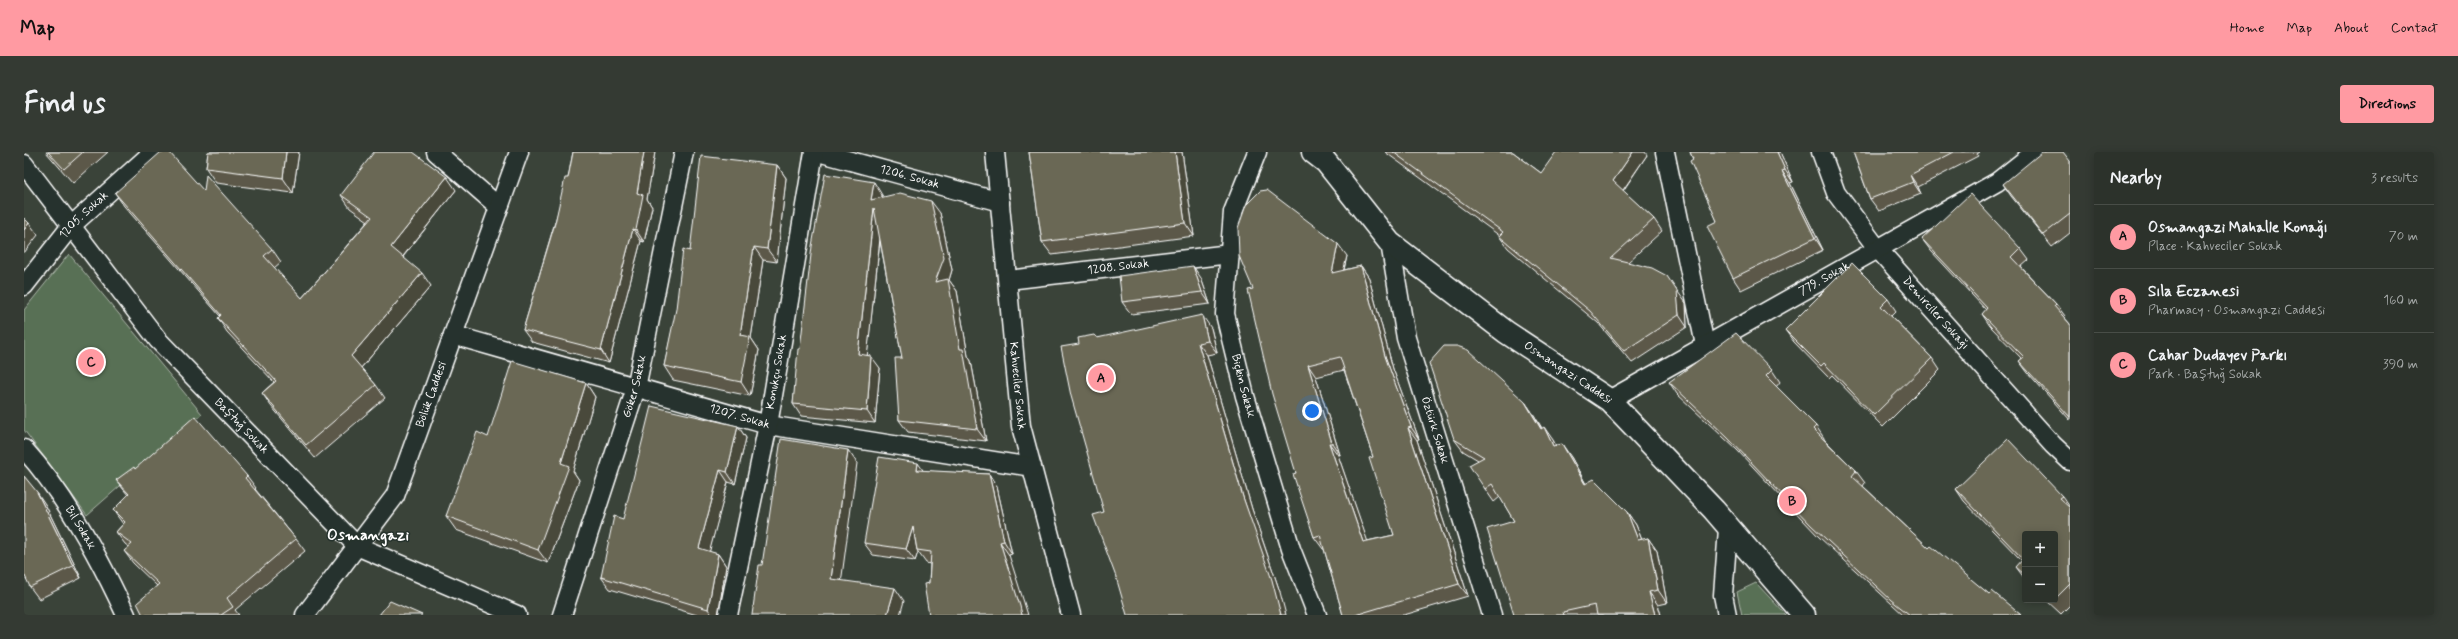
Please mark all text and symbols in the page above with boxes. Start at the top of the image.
text: Map [20,16,55,41]
text: Home [2230,19,2264,37]
text: Map [2286,19,2312,37]
text: About [2334,19,2369,37]
text: Contact [2391,19,2438,37]
button: Directions [2340,85,2434,123]
text: Find us [24,86,105,123]
street label: 1206. Sokak [878,161,941,193]
text: Nearby [2110,167,2162,189]
text: 3 results [2371,170,2418,187]
street label: 1205. Sokak [56,188,112,242]
text: Osmangazi Mahalle Konağı [2148,218,2328,238]
text: A [2119,228,2127,245]
text: 70 m [2389,228,2418,245]
text: Place · Kahveciler Sokak [2148,238,2282,255]
street label: 1208. Sokak [1087,256,1150,279]
street label: 779. Sokak [1796,258,1853,300]
street label: Demirciler Sokağı [1899,273,1972,353]
text: Sıla Eczanesi [2148,282,2239,302]
text: B [2119,292,2127,309]
text: 160 m [2383,292,2418,309]
text: Pharmacy · Osmangazi Caddesi [2148,302,2325,319]
street label: Konukçu Sokak [763,333,791,410]
street label: Osmangazi Caddesi [1520,338,1617,407]
street label: Kahveciler Sokak [1005,341,1030,432]
text: Cahar Dudayev Parkı [2148,346,2287,366]
pin: C [78,347,104,377]
street label: Biçkin Sokak [1227,352,1259,420]
street label: Göker Sokak [619,353,651,420]
text: C [2118,356,2128,373]
text: 390 m [2383,356,2418,373]
street label: Bölük Caddesi [412,359,451,430]
pin: A [1088,363,1114,393]
text: Park · Baştuğ Sokak [2148,366,2262,383]
street label: Baştuğ Sokak [211,395,272,458]
street label: Öztürk Sokak [1417,395,1453,466]
street label: 1207. Sokak [707,401,772,433]
your location [1302,401,1322,421]
pin: B [1779,486,1805,516]
street label: Bil Sokak [61,503,100,553]
district label: Osmangazi [327,525,409,547]
map controls [2022,531,2058,603]
button: + [2022,531,2058,567]
button: − [2022,567,2058,603]

